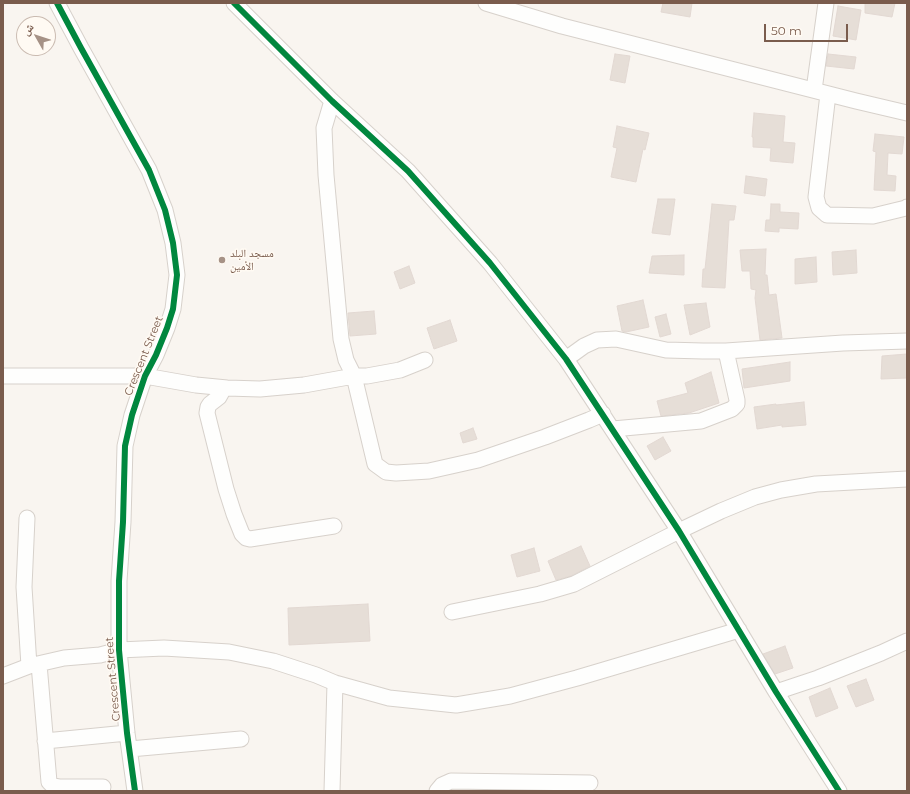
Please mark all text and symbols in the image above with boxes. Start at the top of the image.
north arrow [16,16,56,56]
scale bar [766,16,850,42]
text: ش [18,20,37,38]
text: 50 m [771,23,802,38]
place label: مسجد البلد الأمين [230,247,274,273]
marker: مسجد البلد الأمين [217,255,227,265]
street label: Crescent Street [122,314,166,398]
street label: Crescent Street [103,636,123,722]

